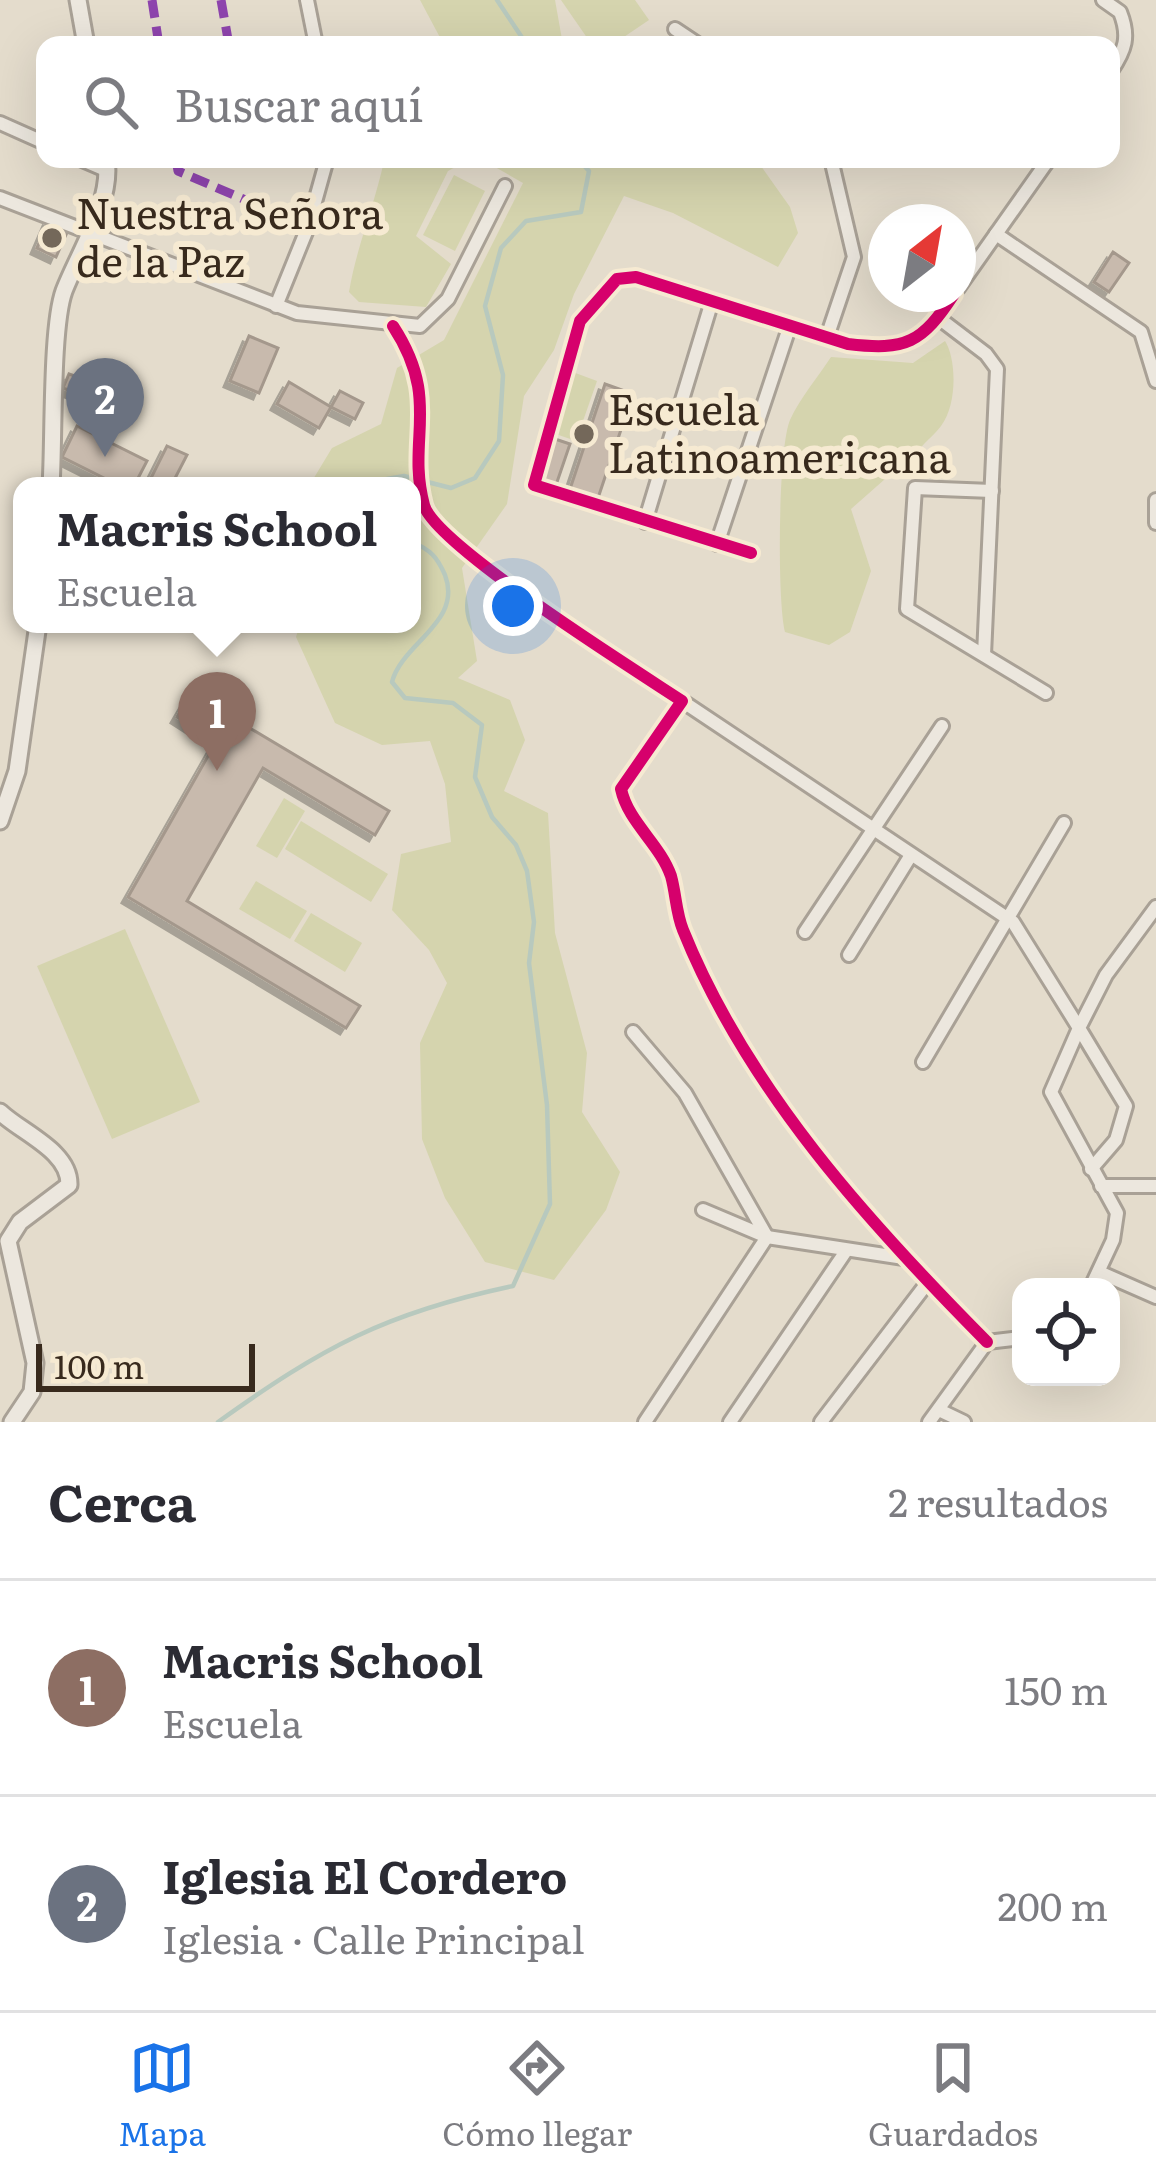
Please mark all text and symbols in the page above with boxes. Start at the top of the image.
search box [36,36,1120,168]
icon: search [78,69,144,135]
text: Buscar aquí [174,69,423,136]
place label: Nuestra Señora de la Paz [76,180,384,290]
north arrow [868,204,976,312]
marker: Nuestra Señora de la Paz [39,225,65,251]
pin: 2 [66,358,144,457]
place label: Escuela Latinoamericana [608,376,951,486]
marker: Escuela Latinoamericana [571,421,597,447]
popup [13,477,421,633]
text: Macris School [56,493,378,560]
text: Escuela [56,560,197,618]
your location [483,576,543,636]
pin: 1 [178,672,256,771]
map controls [1012,1278,1120,1386]
button: locate [1012,1278,1120,1386]
scale bar [36,1338,255,1391]
text: 100 m [54,1340,144,1389]
text: Cerca [48,1462,196,1538]
text: 2 resultados [888,1471,1108,1529]
text: Macris School [162,1625,483,1692]
text: 1 [79,1659,95,1717]
text: 150 m [1004,1659,1108,1717]
text: Escuela [162,1692,302,1750]
text: Iglesia El Cordero [162,1841,567,1908]
text: 2 [77,1875,97,1933]
text: 200 m [998,1875,1108,1933]
text: Iglesia · Calle Principal [162,1908,585,1966]
tab: Mapa [118,2035,206,2156]
tab: Cómo llegar [442,2035,632,2156]
tab: Guardados [868,2035,1038,2156]

